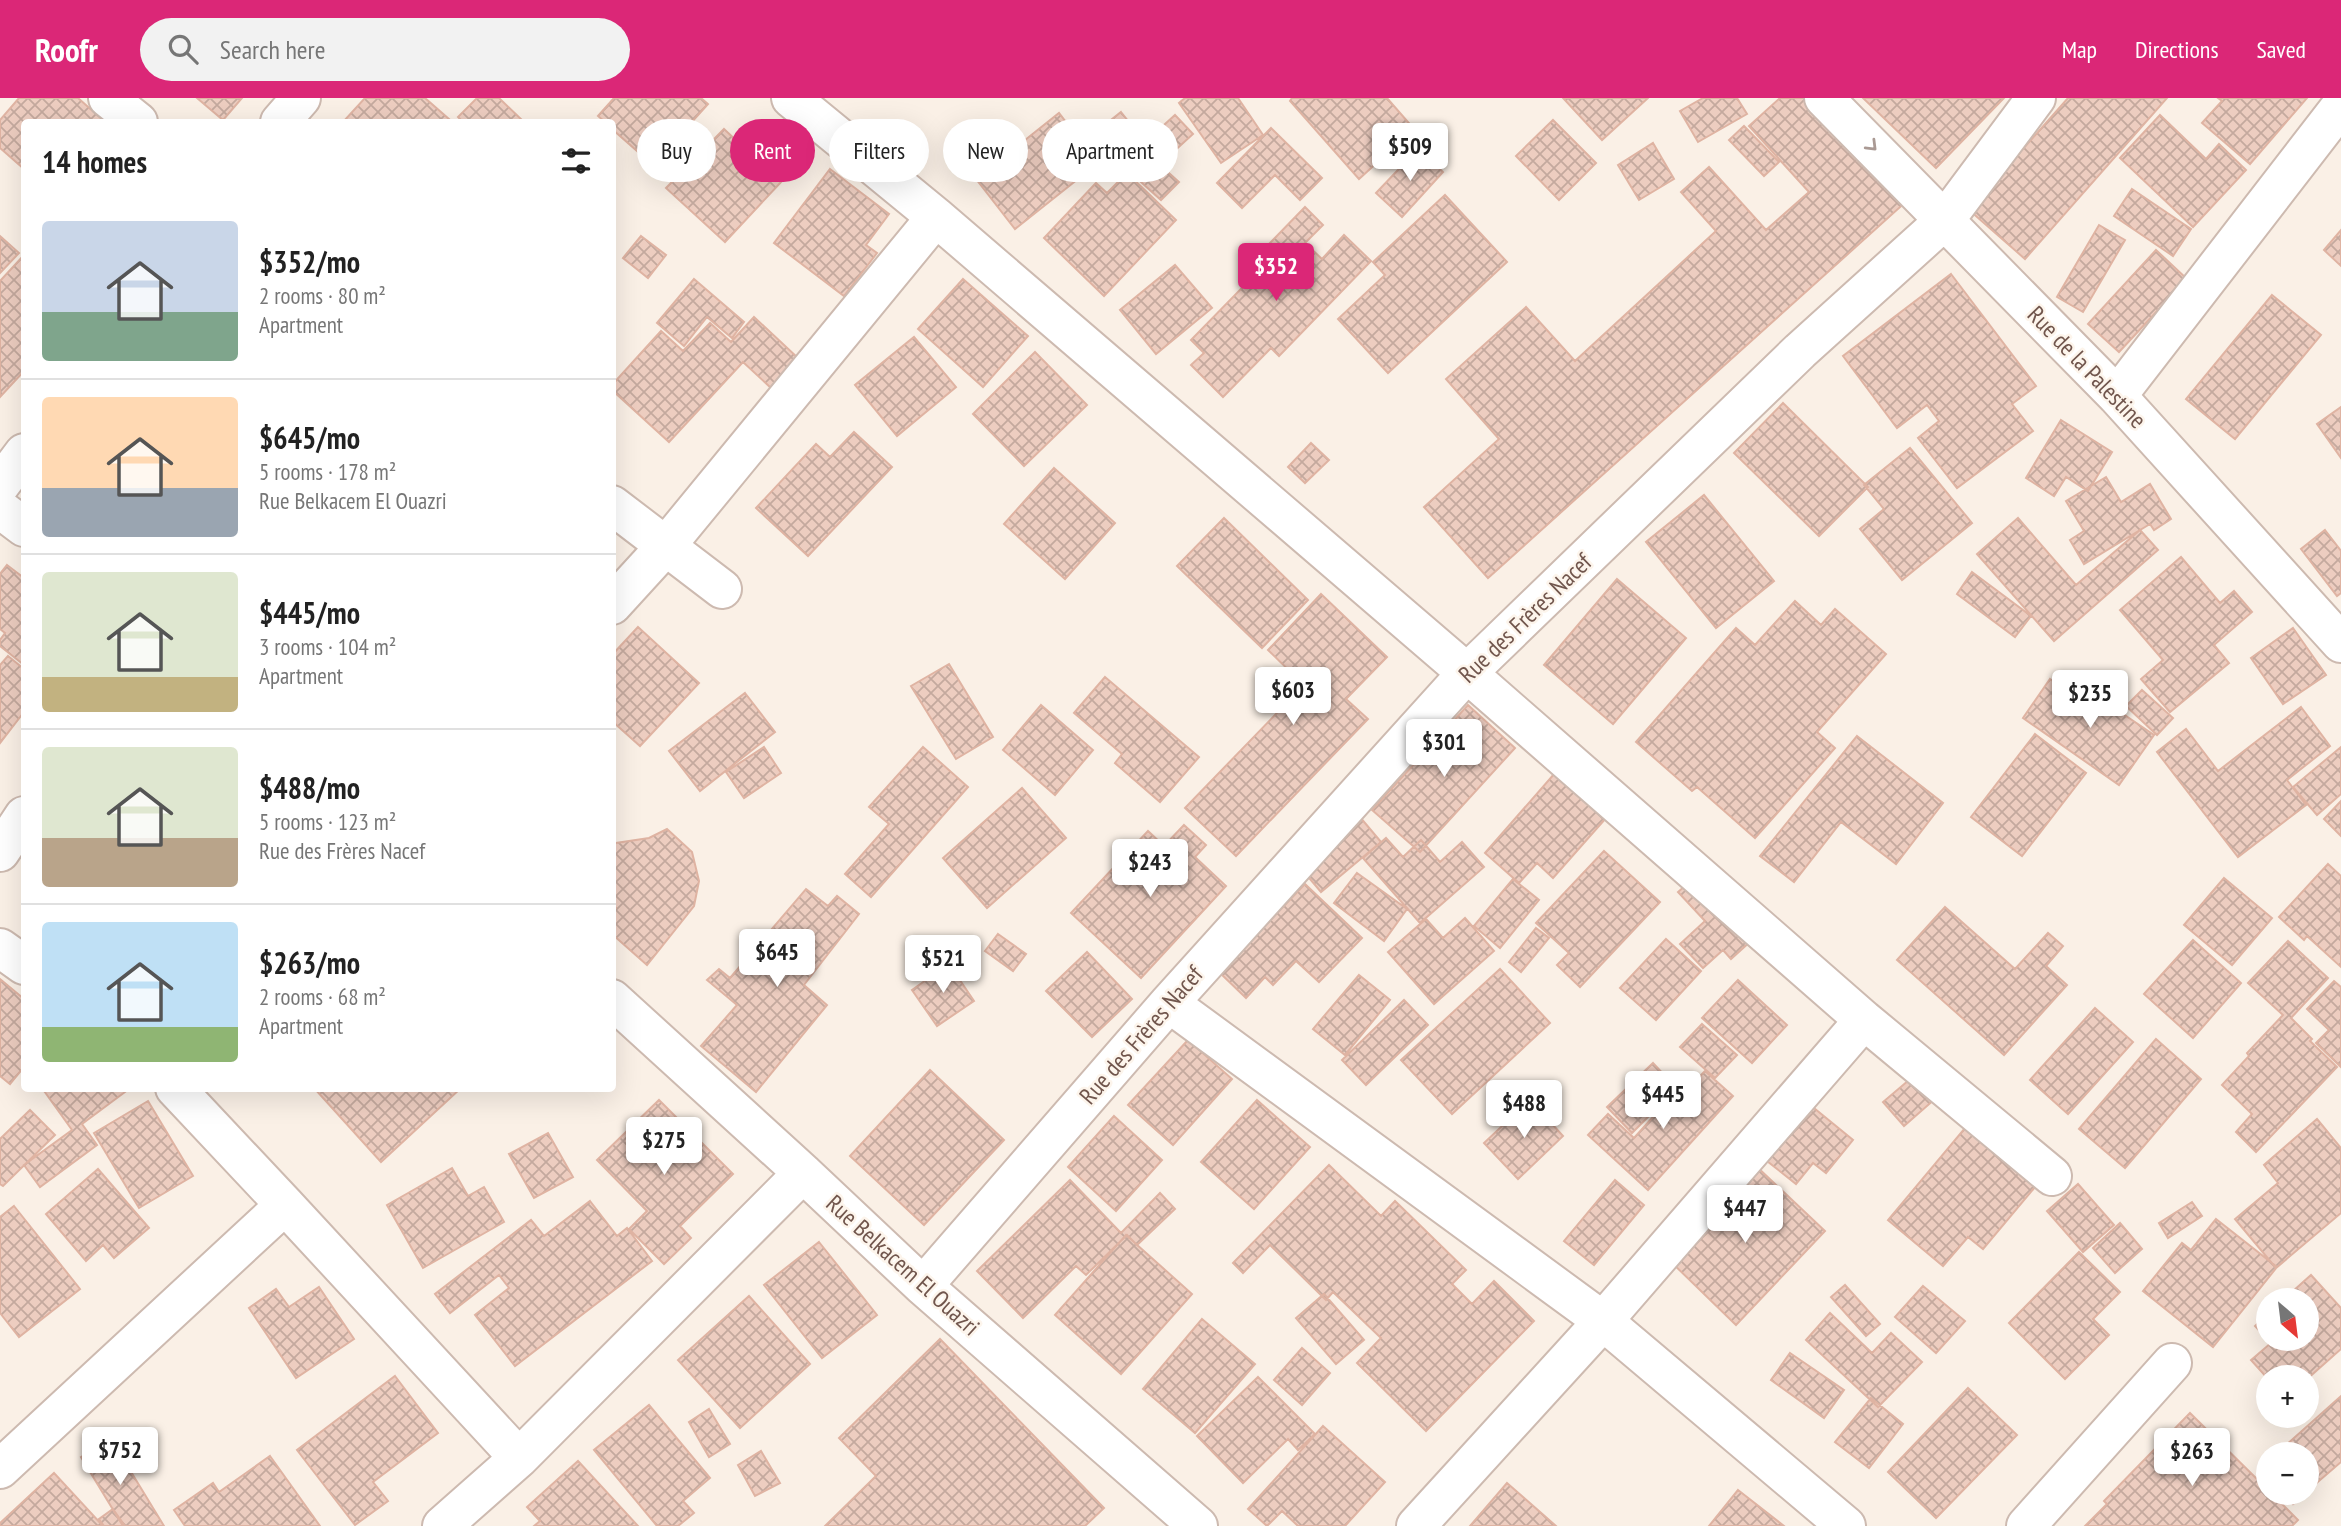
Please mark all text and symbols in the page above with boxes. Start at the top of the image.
search box [140,18,630,81]
text: Roofr [35,28,98,71]
icon: search [164,30,202,68]
text: Search here [220,33,325,66]
text: Map [2062,34,2097,65]
text: Directions [2135,34,2219,65]
text: Saved [2257,34,2306,65]
chip: Buy [637,119,716,182]
chip: Rent [730,119,815,182]
chip: Filters [829,119,929,182]
chip: New [943,119,1028,182]
chip: Apartment [1042,119,1178,182]
pin: $509 [1369,123,1451,183]
text: $509 [1388,131,1432,160]
one-way arrow [1864,138,1877,151]
text: 14 homes [42,142,147,181]
icon: filters [557,142,595,180]
text: $352/mo [259,242,360,281]
pin: $352 [1235,244,1317,303]
icon: home [98,249,182,333]
text: $352 [1254,251,1298,280]
text: 2 rooms · 80 m² [259,281,386,310]
street label: Rue de la Palestine [2021,299,2153,435]
text: Apartment [259,310,343,339]
text: $645/mo [259,418,360,457]
icon: home [98,425,182,509]
text: 5 rooms · 178 m² [259,457,396,486]
text: Rue Belkacem El Ouazri [259,486,447,515]
street label: Rue des Frères Nacef [1452,546,1599,689]
text: $445/mo [259,593,360,632]
icon: home [98,600,182,684]
text: 3 rooms · 104 m² [259,632,396,661]
text: Apartment [259,661,343,690]
pin: $603 [1252,668,1334,727]
pin: $235 [2049,670,2131,730]
text: $603 [1271,675,1315,704]
text: $235 [2068,678,2112,707]
pin: $301 [1403,720,1485,779]
text: $301 [1422,727,1466,756]
text: $488/mo [259,768,360,807]
icon: home [98,775,182,859]
text: 5 rooms · 123 m² [259,807,396,836]
text: Rue des Frères Nacef [259,836,425,865]
pin: $243 [1109,840,1191,899]
text: $243 [1128,847,1172,876]
pin: $645 [736,930,818,989]
pin: $521 [902,936,984,995]
text: $645 [755,937,799,966]
text: $263/mo [259,943,360,982]
text: $521 [921,943,965,972]
icon: home [98,950,182,1034]
street label: Rue des Frères Nacef [1072,959,1210,1111]
text: 2 rooms · 68 m² [259,982,386,1011]
text: Apartment [259,1011,343,1040]
pin: $445 [1622,1072,1704,1131]
text: $445 [1641,1079,1685,1108]
pin: $488 [1483,1080,1565,1140]
text: $488 [1502,1088,1546,1117]
pin: $275 [623,1118,705,1177]
text: $275 [642,1125,686,1154]
pin: $447 [1704,1186,1786,1245]
street label: Rue Belkacem El Ouazri [820,1188,986,1342]
text: $447 [1723,1193,1767,1222]
north arrow [2256,1288,2319,1351]
map controls [2256,1288,2319,1505]
button: + [2256,1365,2319,1428]
pin: $752 [79,1428,161,1487]
pin: $263 [2151,1428,2233,1488]
text: $752 [98,1435,142,1464]
text: $263 [2170,1436,2214,1465]
button: − [2256,1442,2319,1505]

